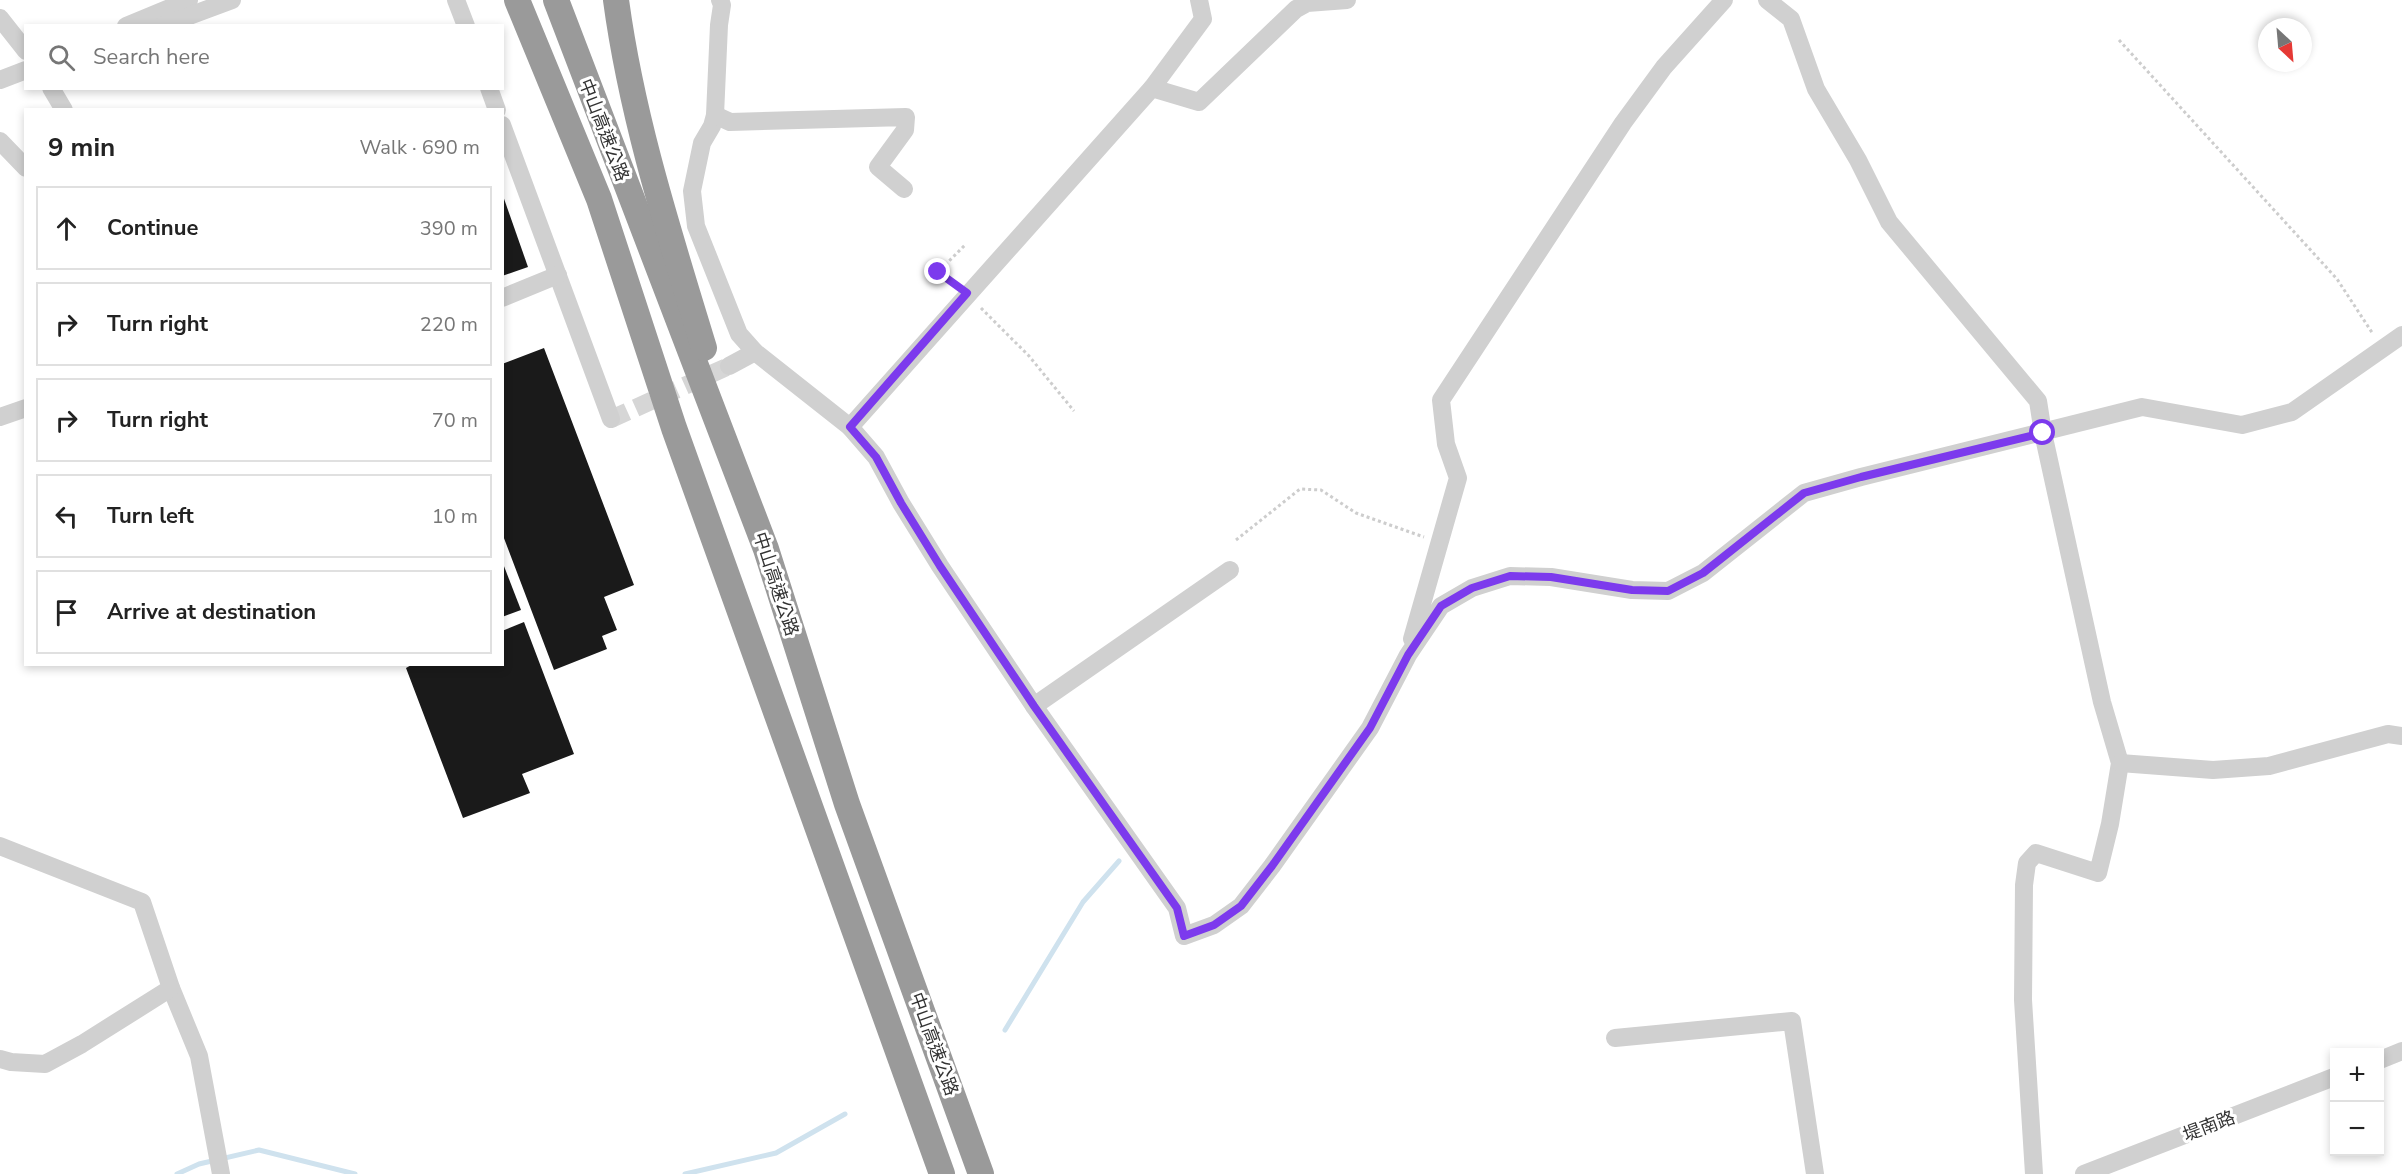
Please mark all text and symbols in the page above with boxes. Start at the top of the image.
north arrow [2258,18,2312,72]
search box [24,24,504,90]
icon: search [45,41,78,74]
text: Search here [93,42,210,72]
street label: 中山高速公路 [573,75,635,185]
text: 9 min [48,130,115,165]
text: Walk · 690 m [360,134,480,161]
icon: ahead [50,212,83,245]
text: Continue [107,213,198,243]
text: 390 m [420,215,478,242]
route end [924,258,950,284]
icon: right [50,308,83,341]
text: Turn right [107,309,208,339]
text: 220 m [420,311,478,338]
icon: right [50,404,83,437]
text: Turn right [107,405,208,435]
text: 70 m [432,407,478,434]
route start [2029,419,2055,445]
icon: left [50,500,83,533]
text: Turn left [107,501,194,531]
text: 10 m [432,503,478,530]
street label: 中山高速公路 [748,529,804,639]
icon: arrive [50,596,83,629]
text: Arrive at destination [107,597,316,627]
street label: 中山高速公路 [904,989,964,1099]
map controls [2330,1048,2384,1156]
button: + [2330,1048,2384,1102]
button: − [2330,1102,2384,1156]
street label: 堤南路 [2179,1105,2239,1147]

